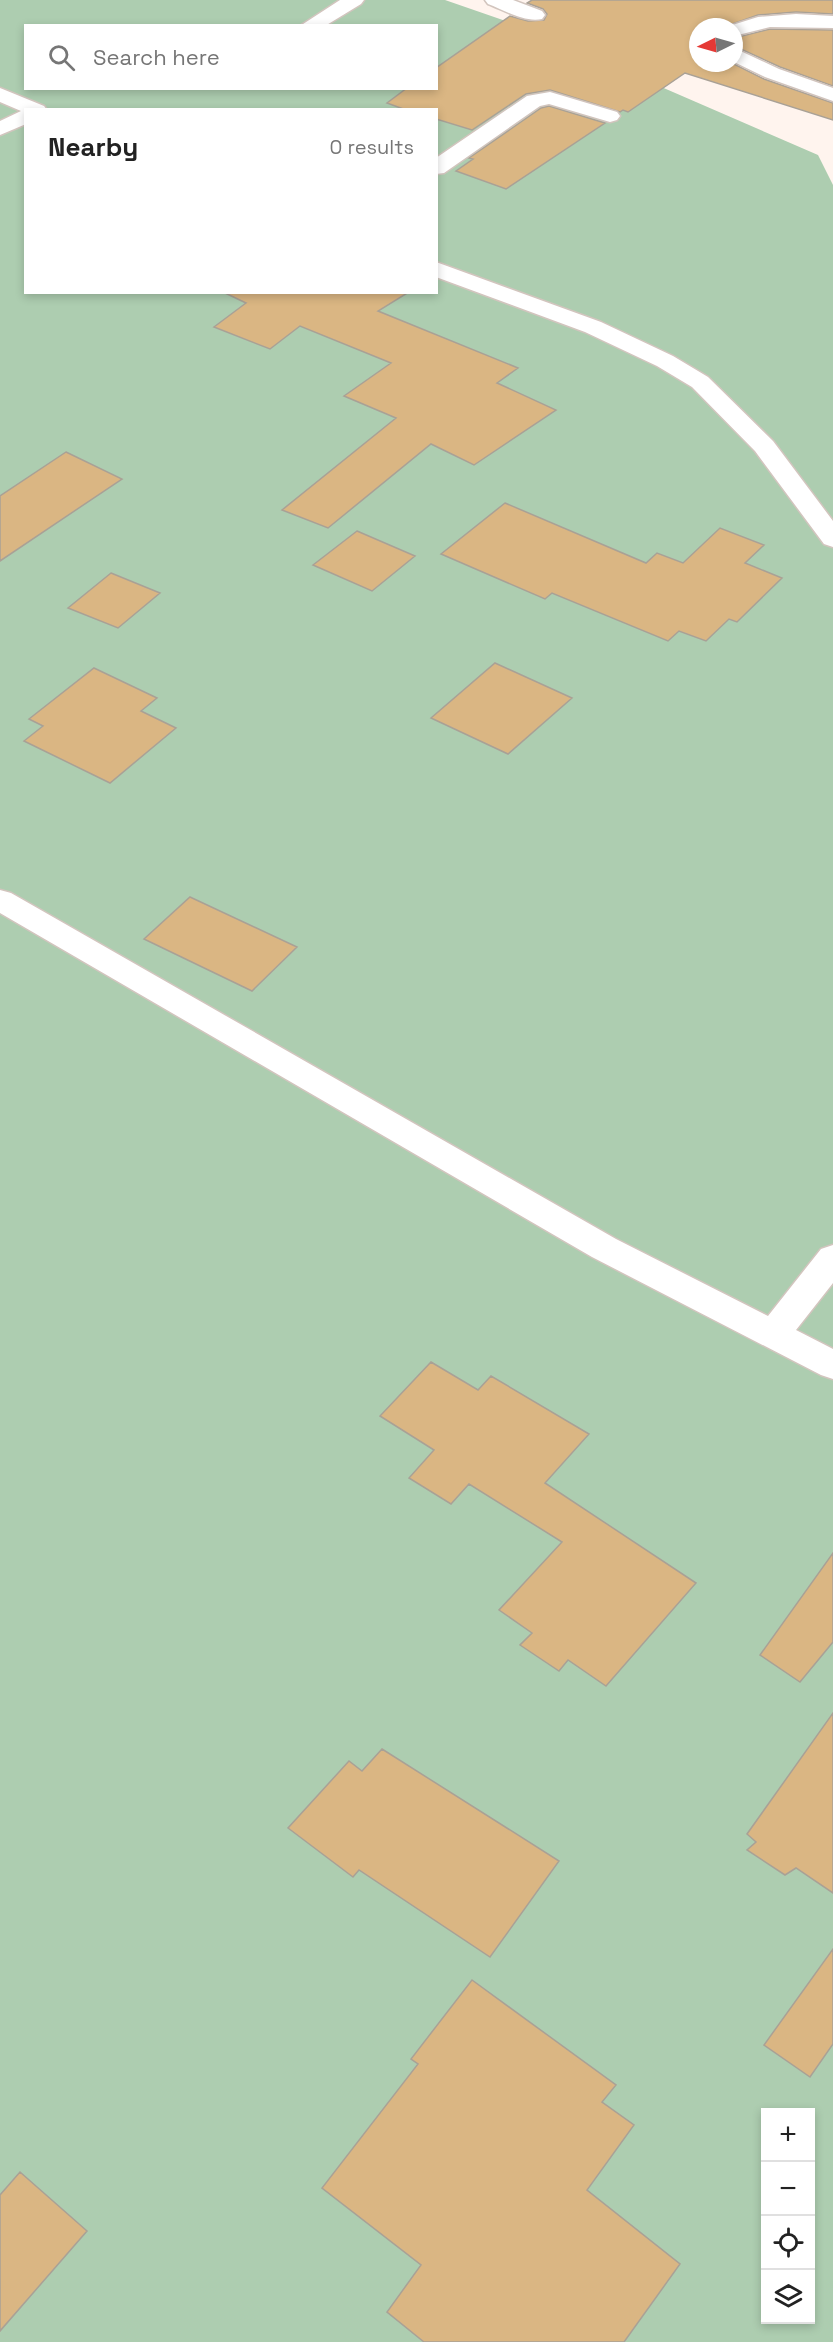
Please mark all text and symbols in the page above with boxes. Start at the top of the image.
north arrow [689,18,743,72]
search box [24,24,438,90]
icon: search [45,41,78,74]
text: Search here [93,43,220,71]
text: Nearby [48,130,138,164]
text: 0 results [330,134,414,160]
map controls [761,2108,815,2324]
button: + [761,2108,815,2162]
button: − [761,2162,815,2216]
button: locate [761,2216,815,2270]
button: layers [761,2270,815,2324]

